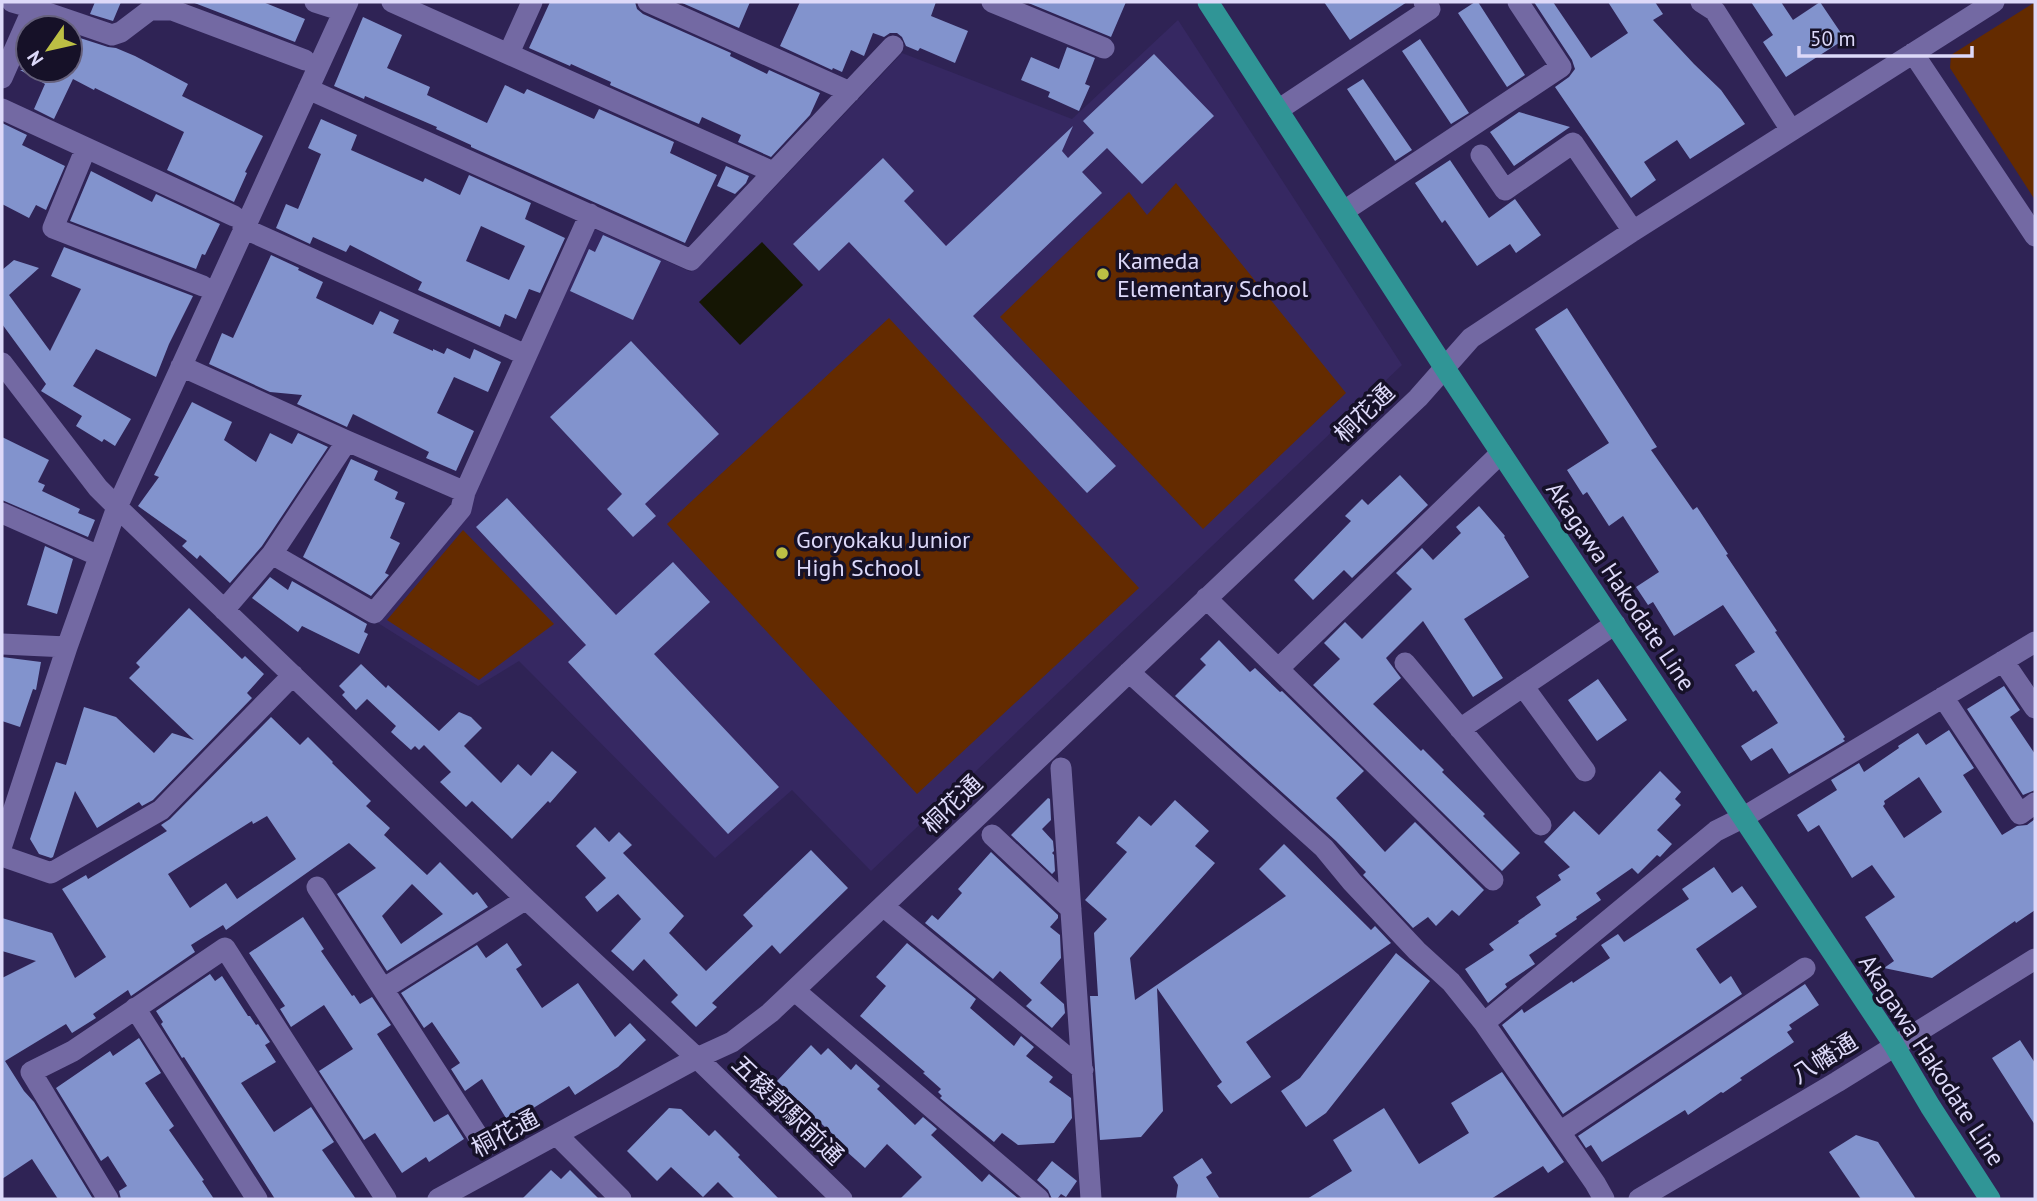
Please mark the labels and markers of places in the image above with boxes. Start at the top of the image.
place label: Kameda Elementary School [1117,245,1308,304]
marker: Kameda Elementary School [1095,266,1111,282]
place label: Goryokaku Junior High School [796,524,970,583]
marker: Goryokaku Junior High School [774,545,790,561]

